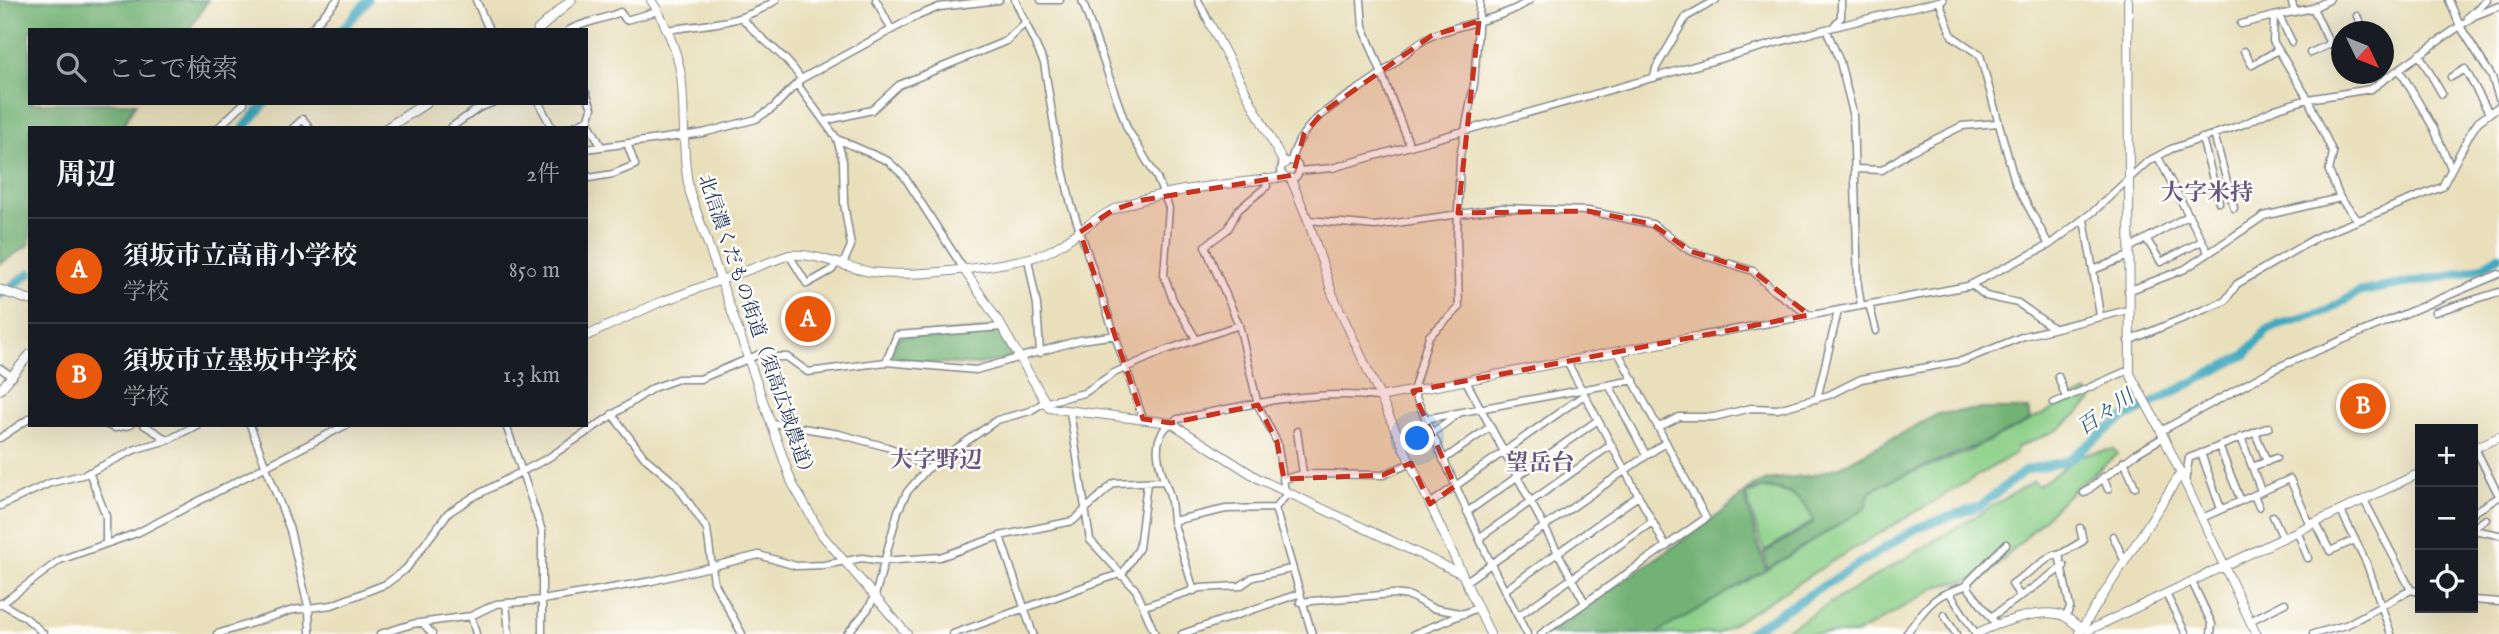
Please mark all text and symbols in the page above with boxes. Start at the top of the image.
north arrow [2331,21,2394,84]
search box [28,28,588,105]
icon: search [52,48,90,86]
text: ここで検索 [108,53,238,86]
text: 周辺 [56,157,116,195]
text: 2件 [526,160,560,189]
street label: 北信濃くだもの街道（須高広域農道） [692,171,820,485]
district label: 大字米持 [2161,179,2253,208]
text: 須坂市立高甫小学校 [123,240,357,273]
text: A [71,256,87,285]
text: 850 m [509,256,560,285]
text: 学校 [123,278,169,307]
pin: A [785,293,831,345]
text: 須坂市立墨坂中学校 [123,345,357,378]
text: B [71,361,87,390]
text: 1.3 km [503,361,560,390]
pin: B [2340,380,2386,432]
text: 学校 [123,383,169,412]
water label: 百々川 [2072,383,2141,442]
your location [1400,421,1434,455]
map controls [2415,424,2478,613]
button: + [2415,424,2478,487]
district label: 大字野辺 [890,446,982,475]
district label: 望岳台 [1506,449,1575,478]
button: − [2415,487,2478,550]
button: locate [2415,550,2478,613]

